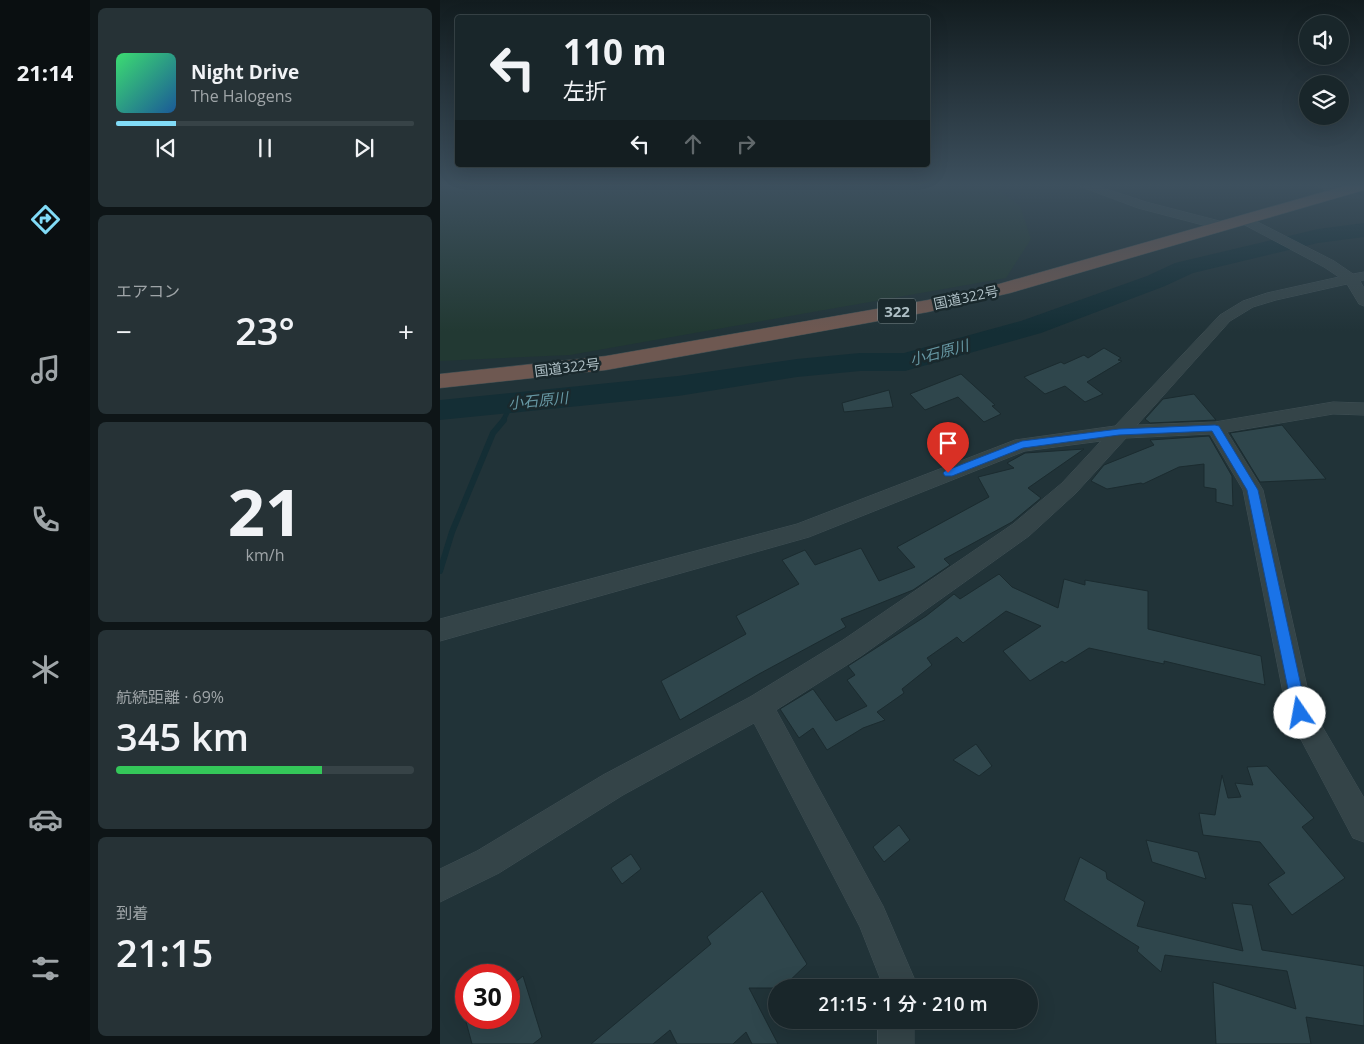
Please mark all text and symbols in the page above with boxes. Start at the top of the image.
map controls [1299,15,1349,125]
button: sound [1299,15,1349,65]
text: 110 m [563,28,667,75]
icon: left [480,35,545,100]
text: 21:14 [17,57,73,87]
text: Night Drive [191,59,299,85]
text: 左折 [563,75,607,105]
button: layers [1299,75,1349,125]
text: The Halogens [191,85,292,107]
icon: left [626,130,654,158]
icon: ahead [679,130,707,158]
icon: right [732,130,760,158]
icon: previous [152,134,180,162]
icon: pause [251,134,279,162]
icon: next [350,134,378,162]
icon: directions [28,202,63,237]
text: エアコン [116,280,180,302]
street label: 国道322号 [932,281,1000,313]
road number: 322 [878,298,916,324]
text: 23° [235,304,295,356]
text: − [116,312,132,350]
text: + [398,312,414,350]
water label: 小石原川 [907,334,972,369]
icon: music [28,352,63,387]
street label: 国道322号 [533,354,601,380]
water label: 小石原川 [507,387,571,413]
pin [927,422,969,473]
icon: arrive [934,429,962,457]
text: 21 [228,467,302,555]
icon: phone [28,502,63,537]
text: km/h [246,544,284,566]
icon: climate [28,652,63,687]
text: 航続距離 · 69% [116,686,224,708]
position arrow [1273,686,1325,738]
text: 345 km [116,710,249,762]
icon: car [28,802,63,837]
text: 到着 [116,902,148,924]
text: 21:15 [116,926,213,978]
icon: filters [28,951,63,986]
speed limit sign: 30 [455,964,520,1029]
text: 21:15 · 1 分 · 210 m [818,991,988,1017]

